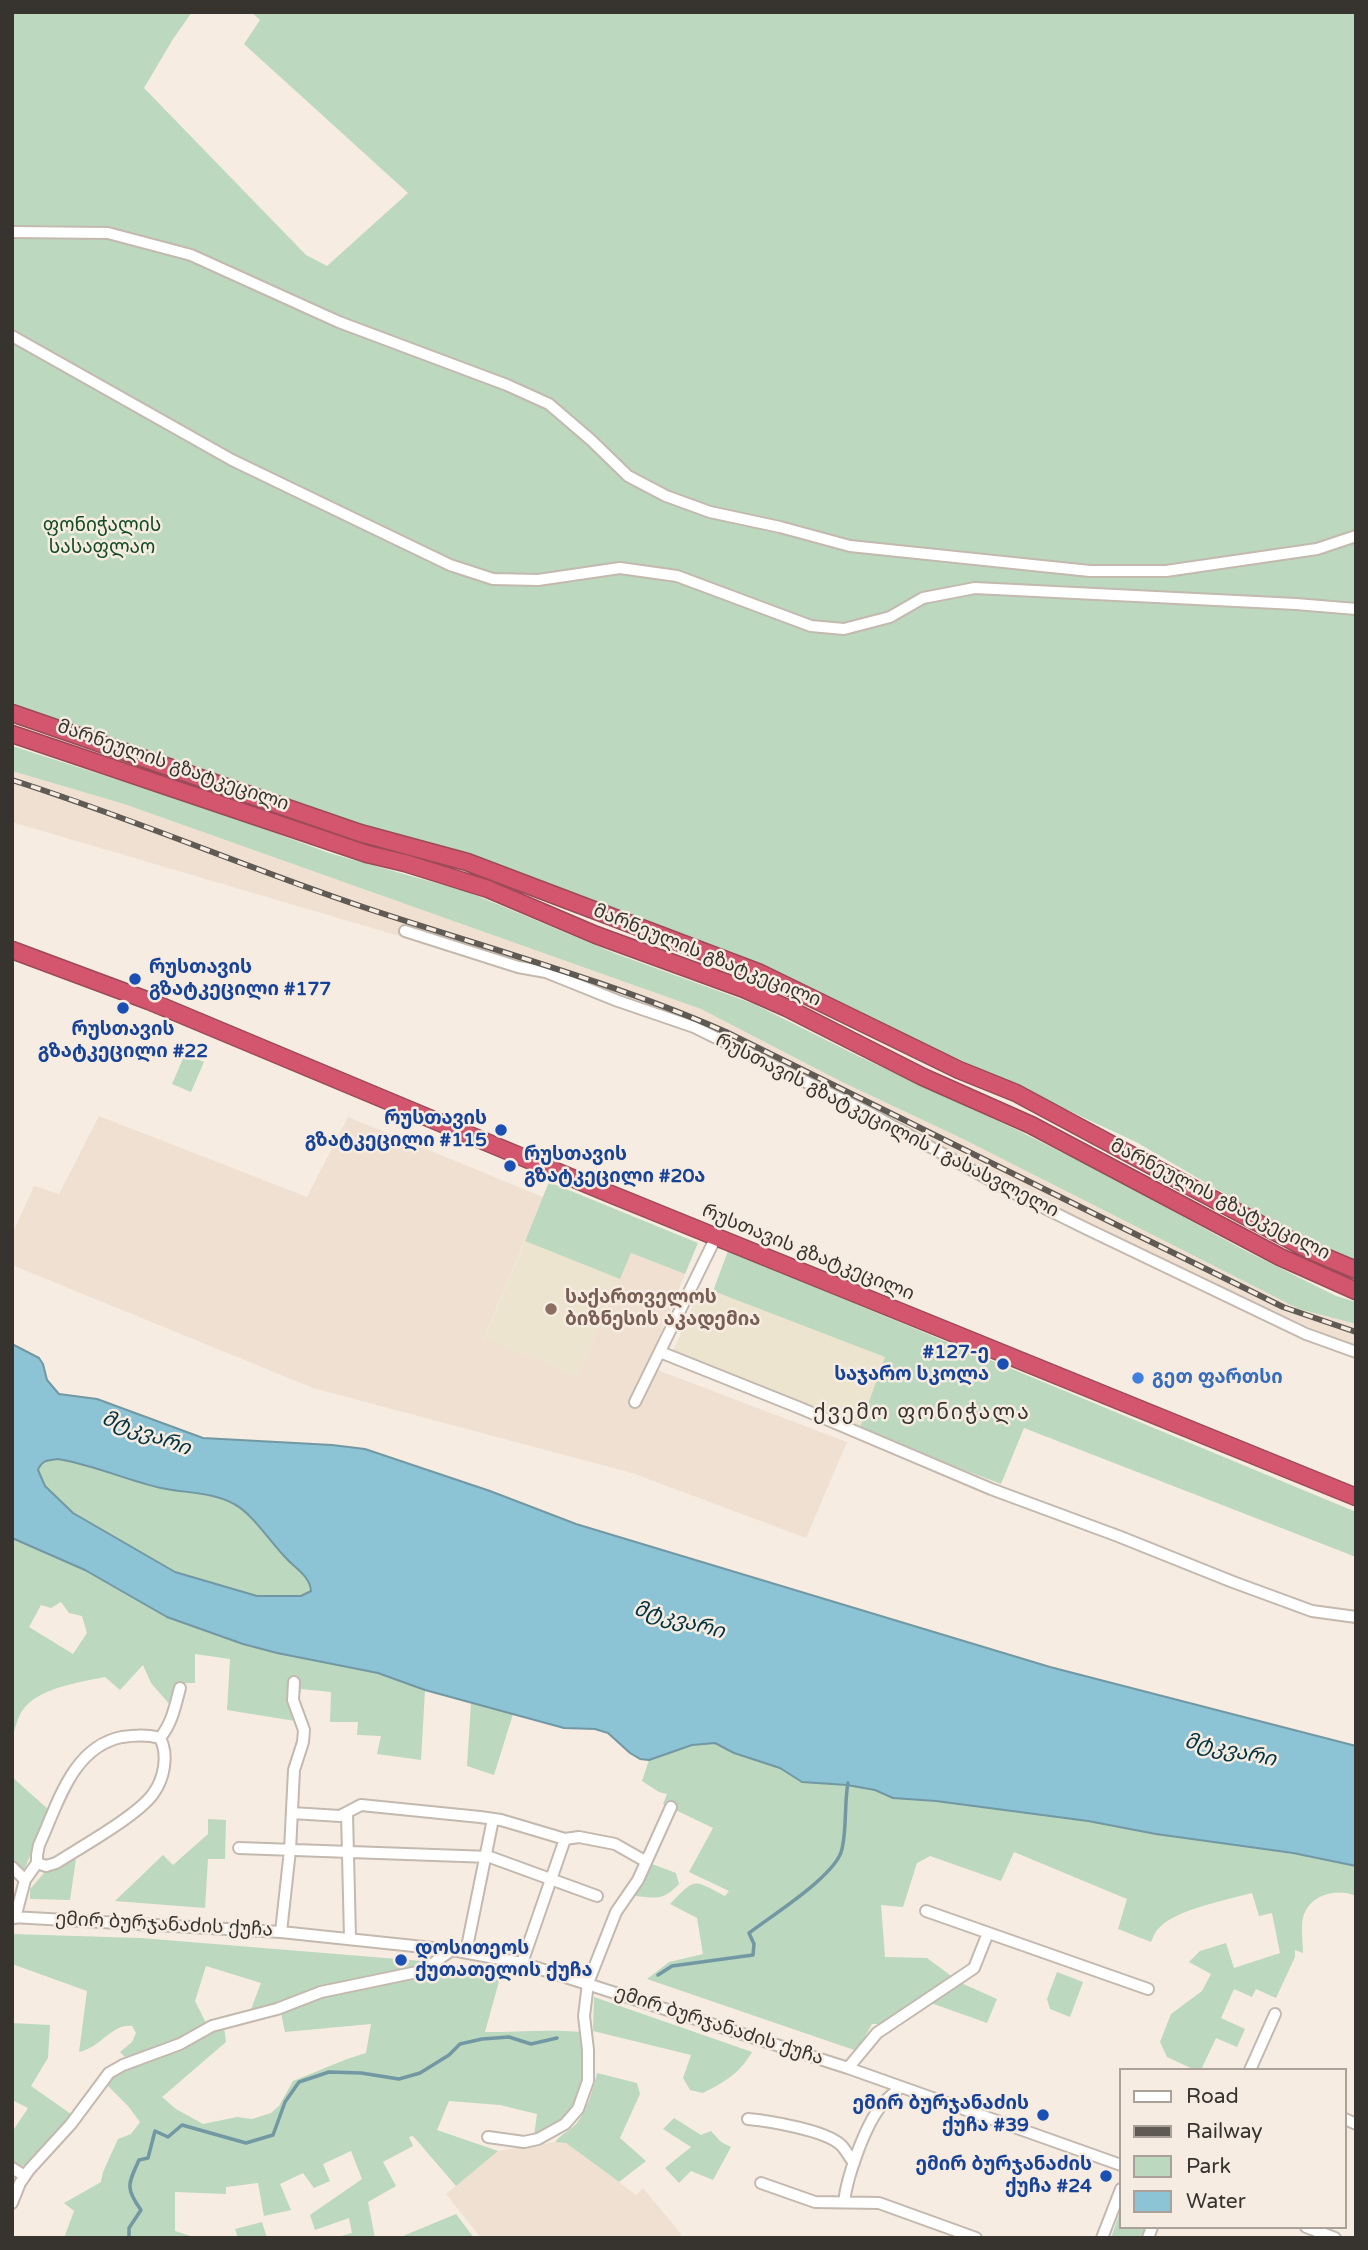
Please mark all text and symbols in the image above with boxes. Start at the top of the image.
park label: ფონიჭალის სასაფლაო [43,515,161,559]
street label: მარნეულის გზატკეცილი [54,716,292,816]
street label: მარნეულის გზატკეცილი [590,900,824,1012]
place label: რუსთავის გზატკეცილი #177 [149,957,331,1001]
marker: რუსთავის გზატკეცილი #177 [127,971,143,987]
marker: რუსთავის გზატკეცილი #22 [115,1000,131,1016]
place label: რუსთავის გზატკეცილი #22 [38,1019,208,1063]
street label: რუსთავის გზატკეცილის I გასასვლელი [712,1029,1062,1223]
place label: რუსთავის გზატკეცილი #115 [305,1108,487,1152]
marker: რუსთავის გზატკეცილი #115 [493,1122,509,1138]
street label: მარნეულის გზატკეცილი [1106,1135,1334,1265]
place label: რუსთავის გზატკეცილი #20ა [524,1144,705,1188]
marker: რუსთავის გზატკეცილი #20ა [502,1158,518,1174]
street label: რუსთავის გზატკეცილი [699,1200,917,1306]
place label: საქართველოს ბიზნესის აკადემია [565,1287,760,1331]
marker: საქართველოს ბიზნესის აკადემია [543,1301,559,1317]
place label: #127-ე საჯარო სკოლა [834,1342,989,1386]
marker: #127-ე საჯარო სკოლა [995,1356,1011,1372]
place label: გეთ ფართსი [1152,1367,1283,1389]
marker: გეთ ფართსი [1130,1370,1146,1386]
district label: ქვემო ფონიჭალა [815,1400,1029,1426]
water label: მტკვარი [98,1406,194,1462]
water label: მტკვარი [631,1597,727,1645]
water label: მტკვარი [1182,1729,1278,1773]
street label: ემირ ბურჯანაძის ქუჩა [55,1908,273,1942]
place label: დოსითეოს ქუთათელის ქუჩა [415,1938,593,1982]
marker: დოსითეოს ქუთათელის ქუჩა [393,1952,409,1968]
street label: ემირ ბურჯანაძის ქუჩა [612,1981,826,2071]
legend [1120,2068,1347,2229]
text: Road [1186,2084,1239,2109]
place label: ემირ ბურჯანაძის ქუჩა #39 [852,2093,1029,2137]
marker: ემირ ბურჯანაძის ქუჩა #39 [1035,2107,1051,2123]
text: Railway [1186,2119,1263,2144]
place label: ემირ ბურჯანაძის ქუჩა #24 [915,2154,1092,2198]
text: Park [1186,2154,1231,2179]
marker: ემირ ბურჯანაძის ქუჩა #24 [1098,2168,1114,2184]
text: Water [1186,2189,1246,2214]

